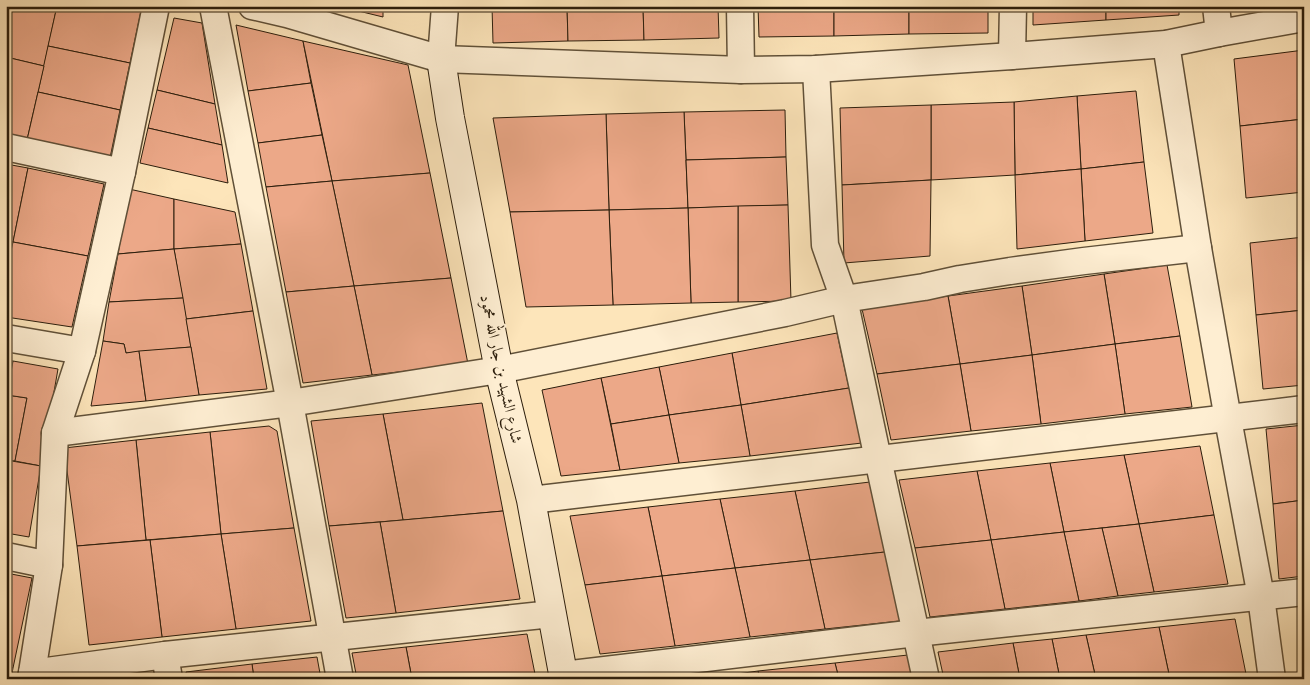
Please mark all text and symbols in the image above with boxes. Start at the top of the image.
street label: شارع الشهيد بن جار الله محمود [473,292,529,446]

